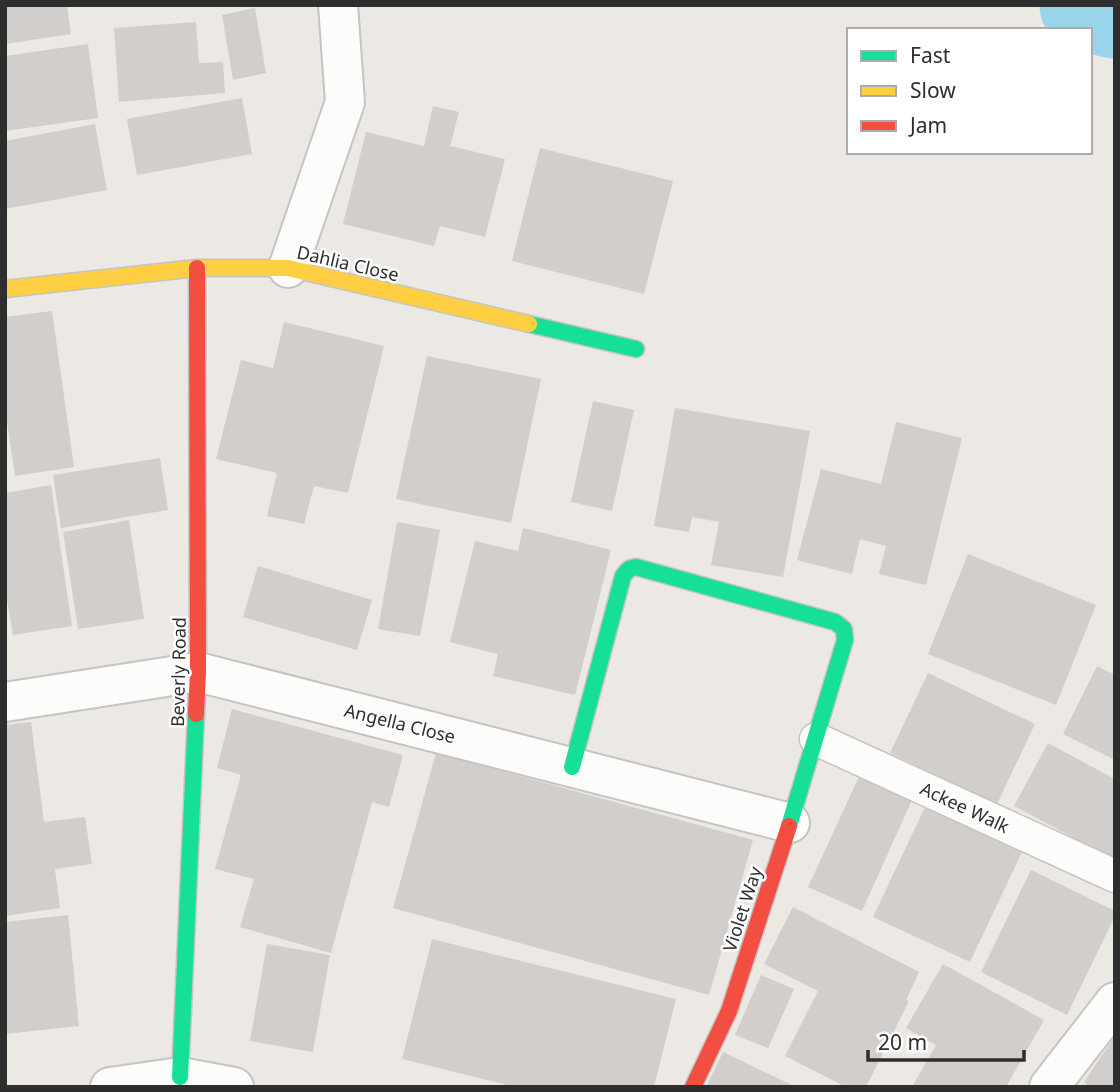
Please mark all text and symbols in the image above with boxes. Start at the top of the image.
legend [847,28,1092,154]
text: Fast [910,41,951,69]
text: Slow [910,76,956,104]
text: Jam [908,111,947,139]
street label: Dahlia Close [295,240,401,286]
street label: Beverly Road [165,617,191,727]
street label: Angella Close [342,698,458,748]
street label: Ackee Walk [917,776,1014,838]
street label: Violet Way [717,863,767,955]
scale bar [868,1018,1024,1062]
text: 20 m [878,1028,927,1056]

